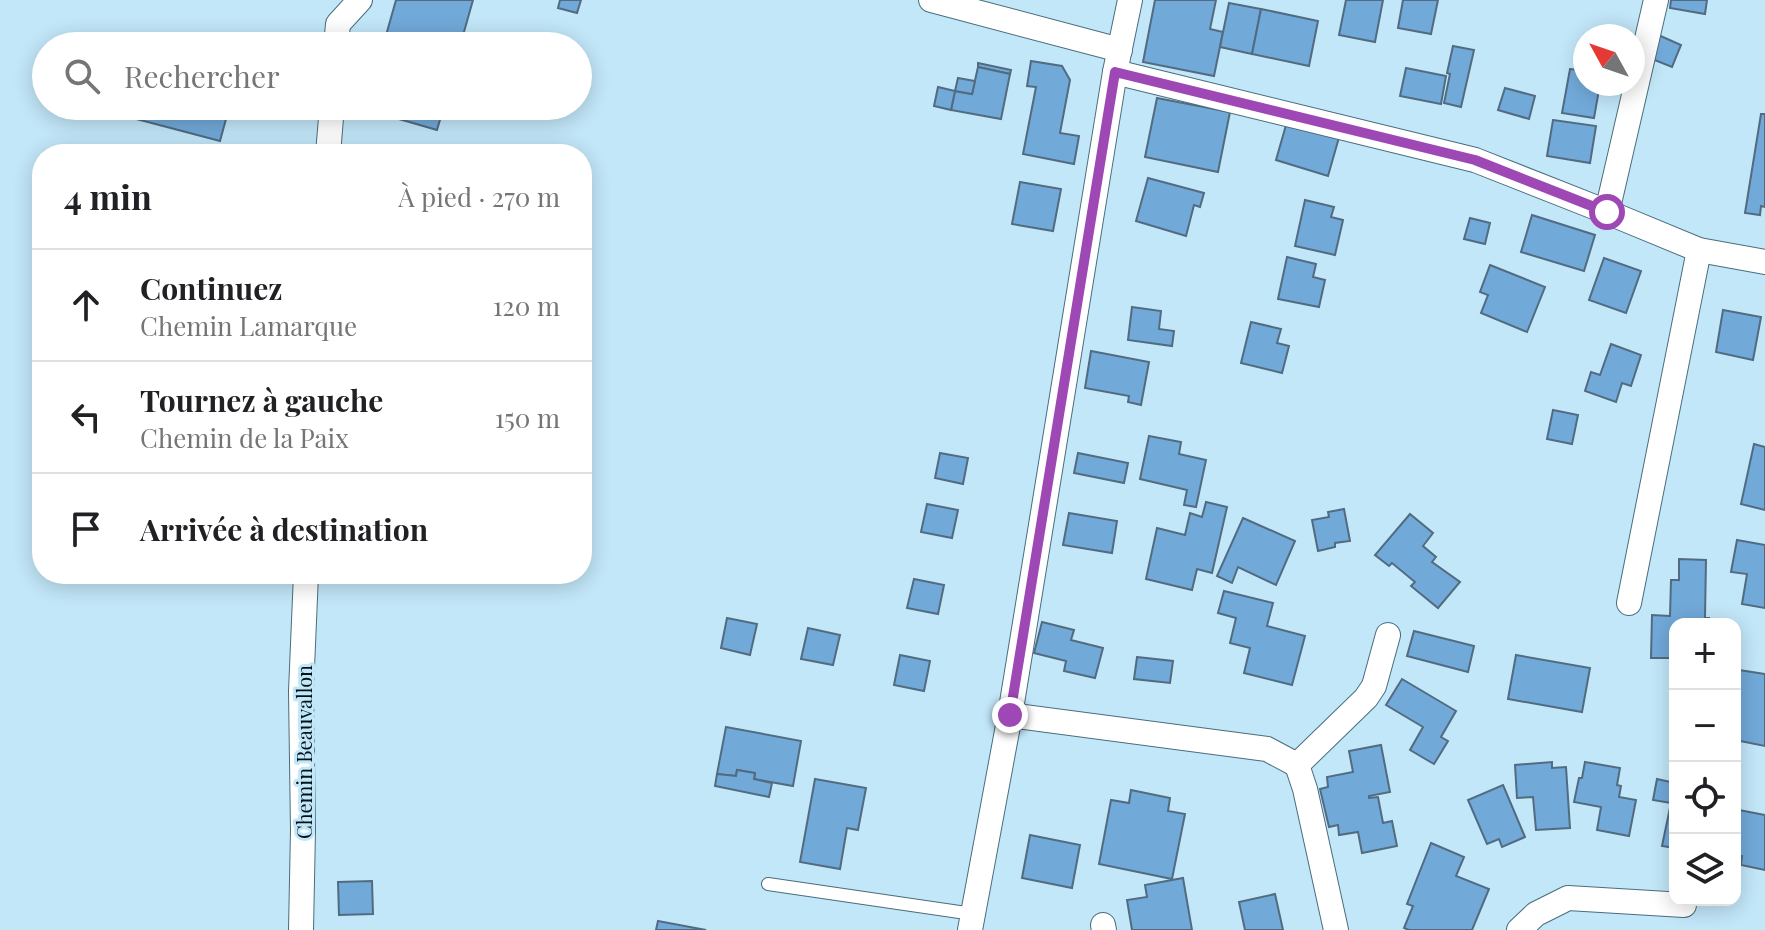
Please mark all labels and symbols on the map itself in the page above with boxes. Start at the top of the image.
north arrow [1573,24,1645,96]
route start [1589,194,1625,230]
street label: Chemin Beauvallon [290,665,317,839]
route end [992,697,1028,733]

